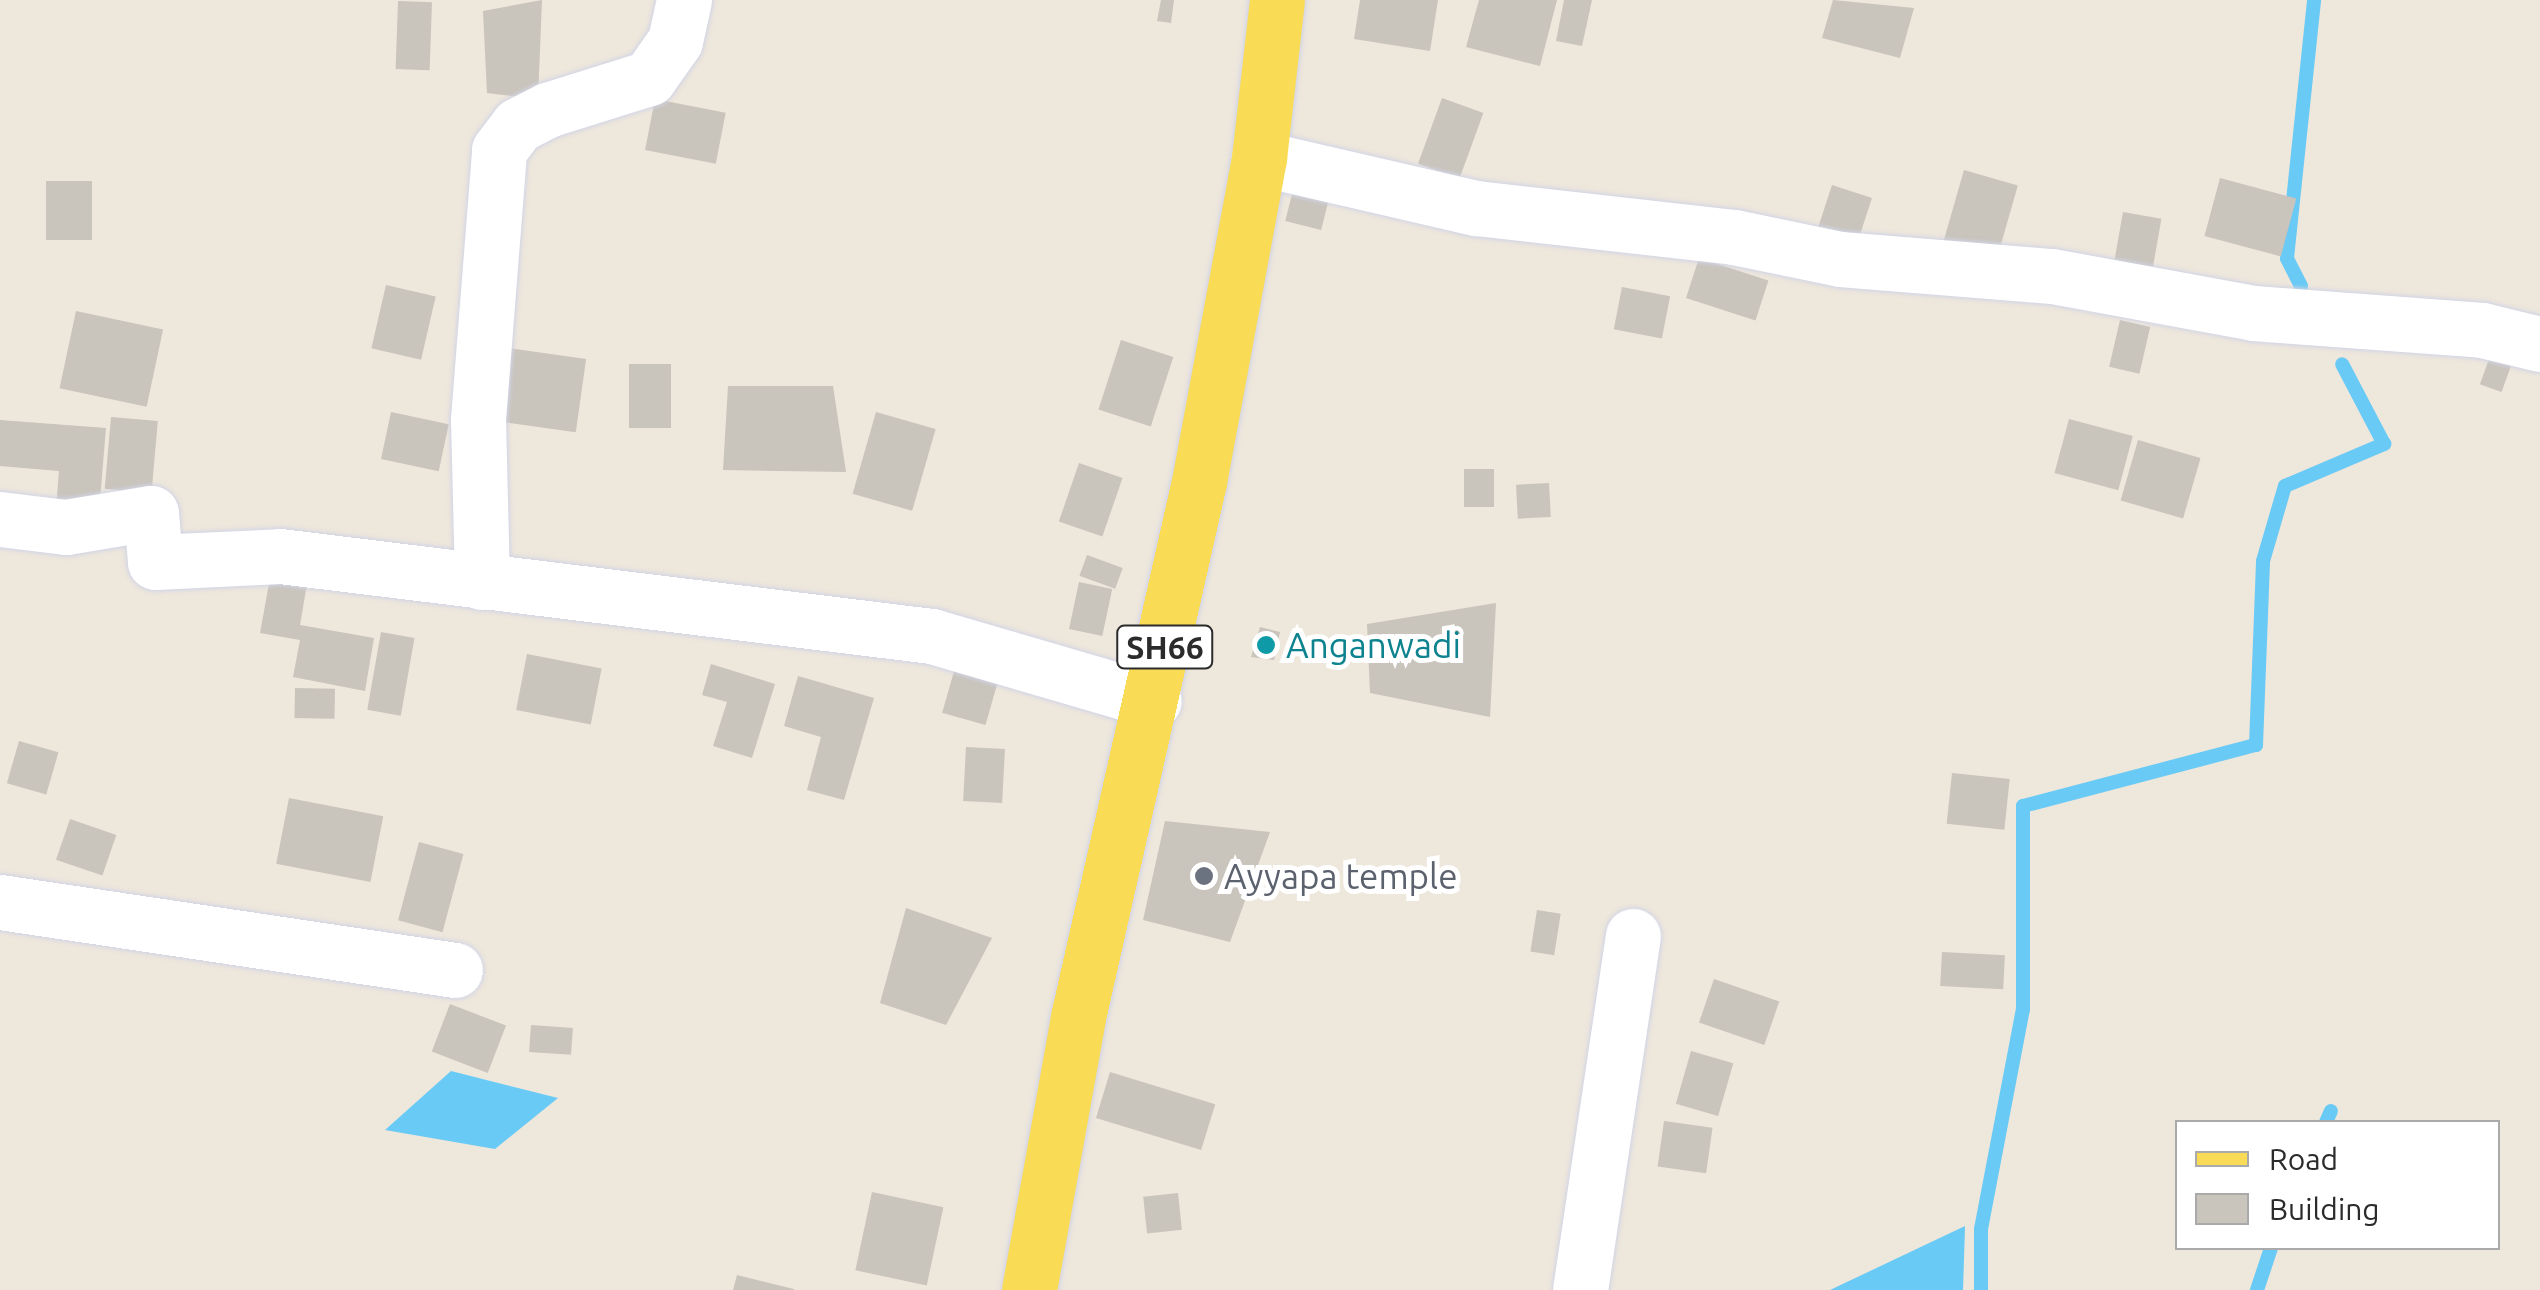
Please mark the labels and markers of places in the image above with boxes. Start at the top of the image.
place label: Anganwadi [1286,624,1461,666]
marker: Anganwadi [1255,634,1277,656]
place label: Ayyapa temple [1224,855,1458,897]
marker: Ayyapa temple [1193,865,1215,887]

